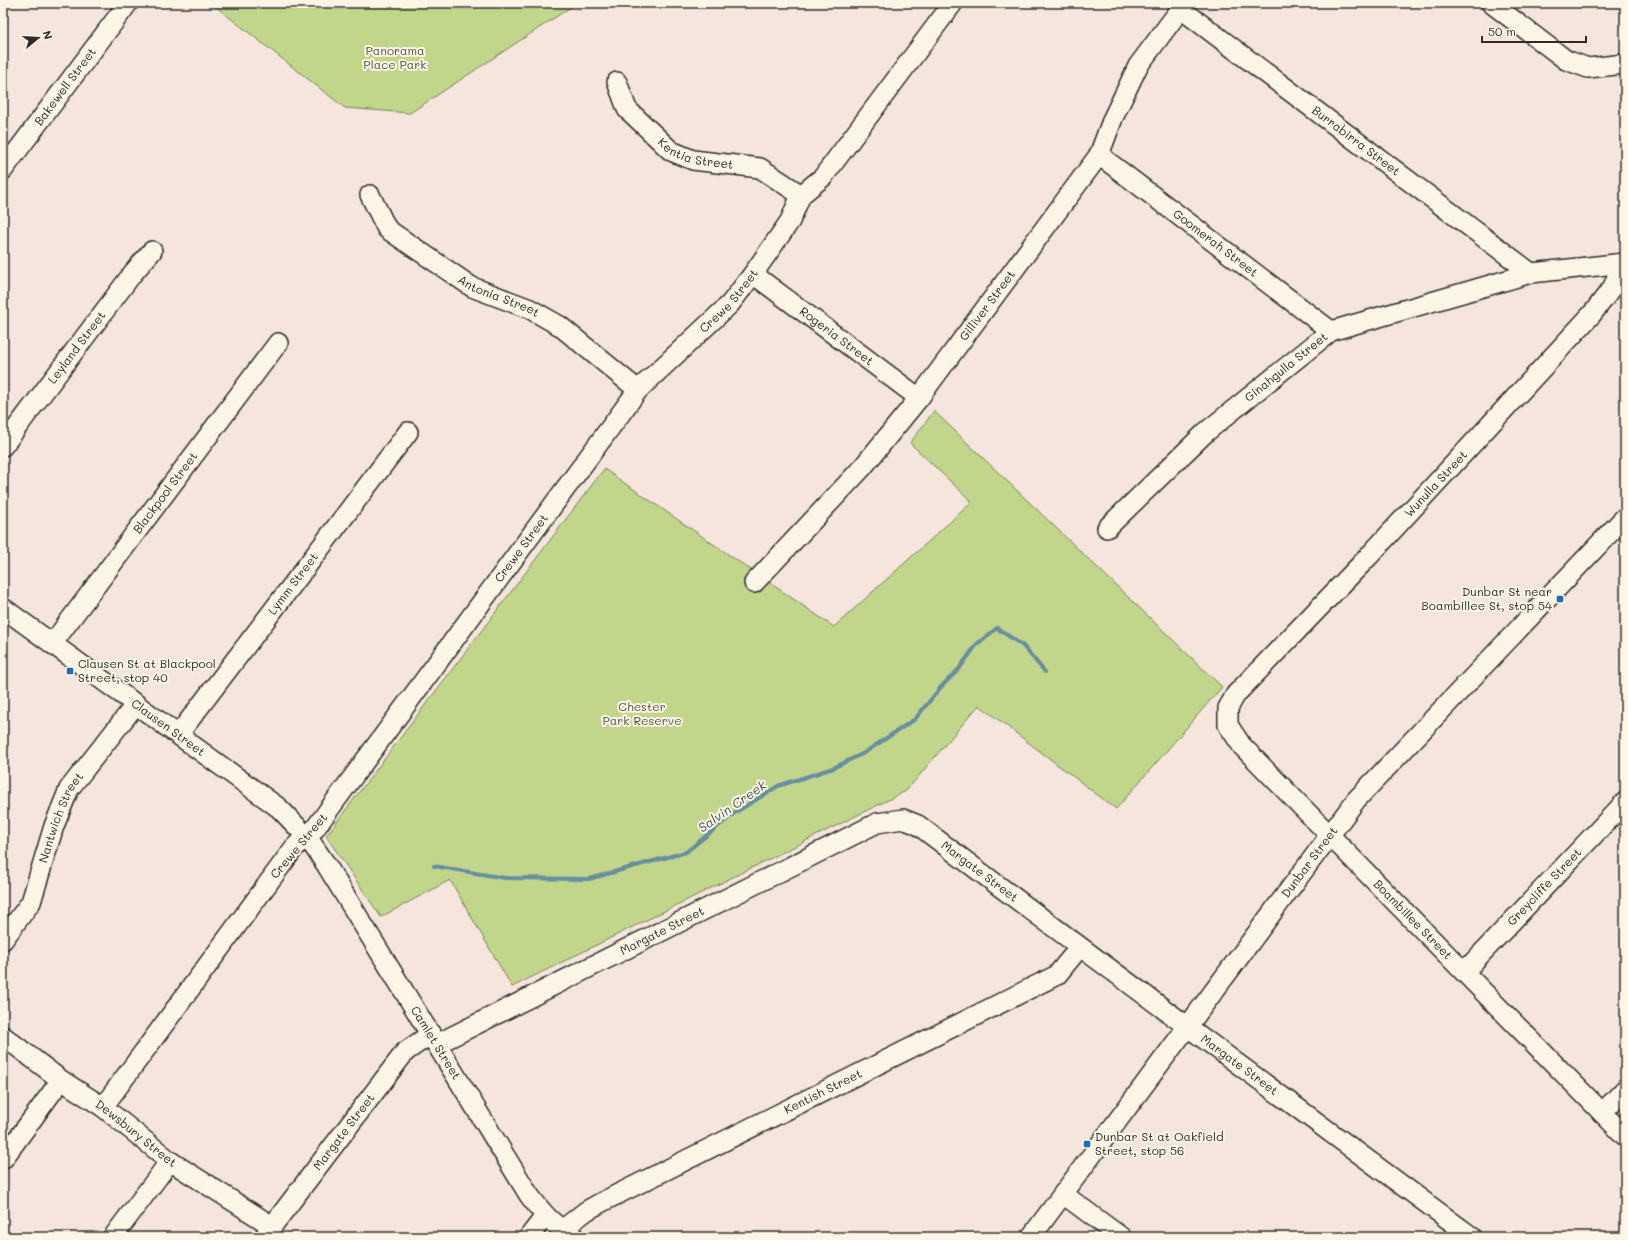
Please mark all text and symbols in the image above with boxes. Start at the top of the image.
north arrow [18,18,58,58]
scale bar [1482,18,1586,44]
text: 50 m [1488,23,1516,39]
text: N [40,28,56,41]
park label: Panorama Place Park [363,42,427,72]
street label: Bakewell Street [30,44,99,128]
street label: Burrabirra Street [1309,102,1404,179]
street label: Kentia Street [655,134,734,172]
street label: Goomerah Street [1170,205,1262,280]
street label: Crewe Street [695,265,761,336]
street label: Gilliver Street [955,266,1018,344]
street label: Antonia Street [455,271,543,320]
street label: Rogeria Street [797,303,877,368]
street label: Leyland Street [44,308,109,387]
street label: Ginahgulla Street [1241,328,1331,405]
street label: Wunulla Street [1400,446,1470,520]
street label: Blackpool Street [129,448,201,536]
street label: Crewe Street [490,510,551,585]
street label: Lymm Street [264,549,321,617]
place label: Dunbar St near Boambillee St, stop 54 [1421,583,1552,613]
marker: Dunbar St near Boambillee St, stop 54 [1555,594,1565,604]
place label: Clausen St at Blackpool Street, stop 40 [78,655,216,685]
marker: Clausen St at Blackpool Street, stop 40 [65,666,75,676]
street label: Clausen Street [129,695,209,759]
park label: Chester Park Reserve [602,698,682,728]
street label: Nantwich Street [34,768,86,865]
water label: Salvin Creek [694,775,770,835]
street label: Crewe Street [266,809,330,881]
street label: Dunbar Street [1277,823,1341,900]
street label: Margate Street [938,837,1022,905]
street label: Greycliffe Street [1503,844,1584,929]
street label: Boambillee Street [1371,876,1456,962]
street label: Margate Street [617,902,707,958]
street label: Camlet Street [408,1003,465,1082]
street label: Margate Street [1198,1030,1282,1098]
street label: Kentish Street [781,1065,864,1117]
street label: Margate Street [309,1090,378,1173]
street label: Dewsbury Street [93,1095,180,1170]
place label: Dunbar St at Oakfield Street, stop 56 [1095,1128,1224,1158]
marker: Dunbar St at Oakfield Street, stop 56 [1082,1139,1092,1149]

